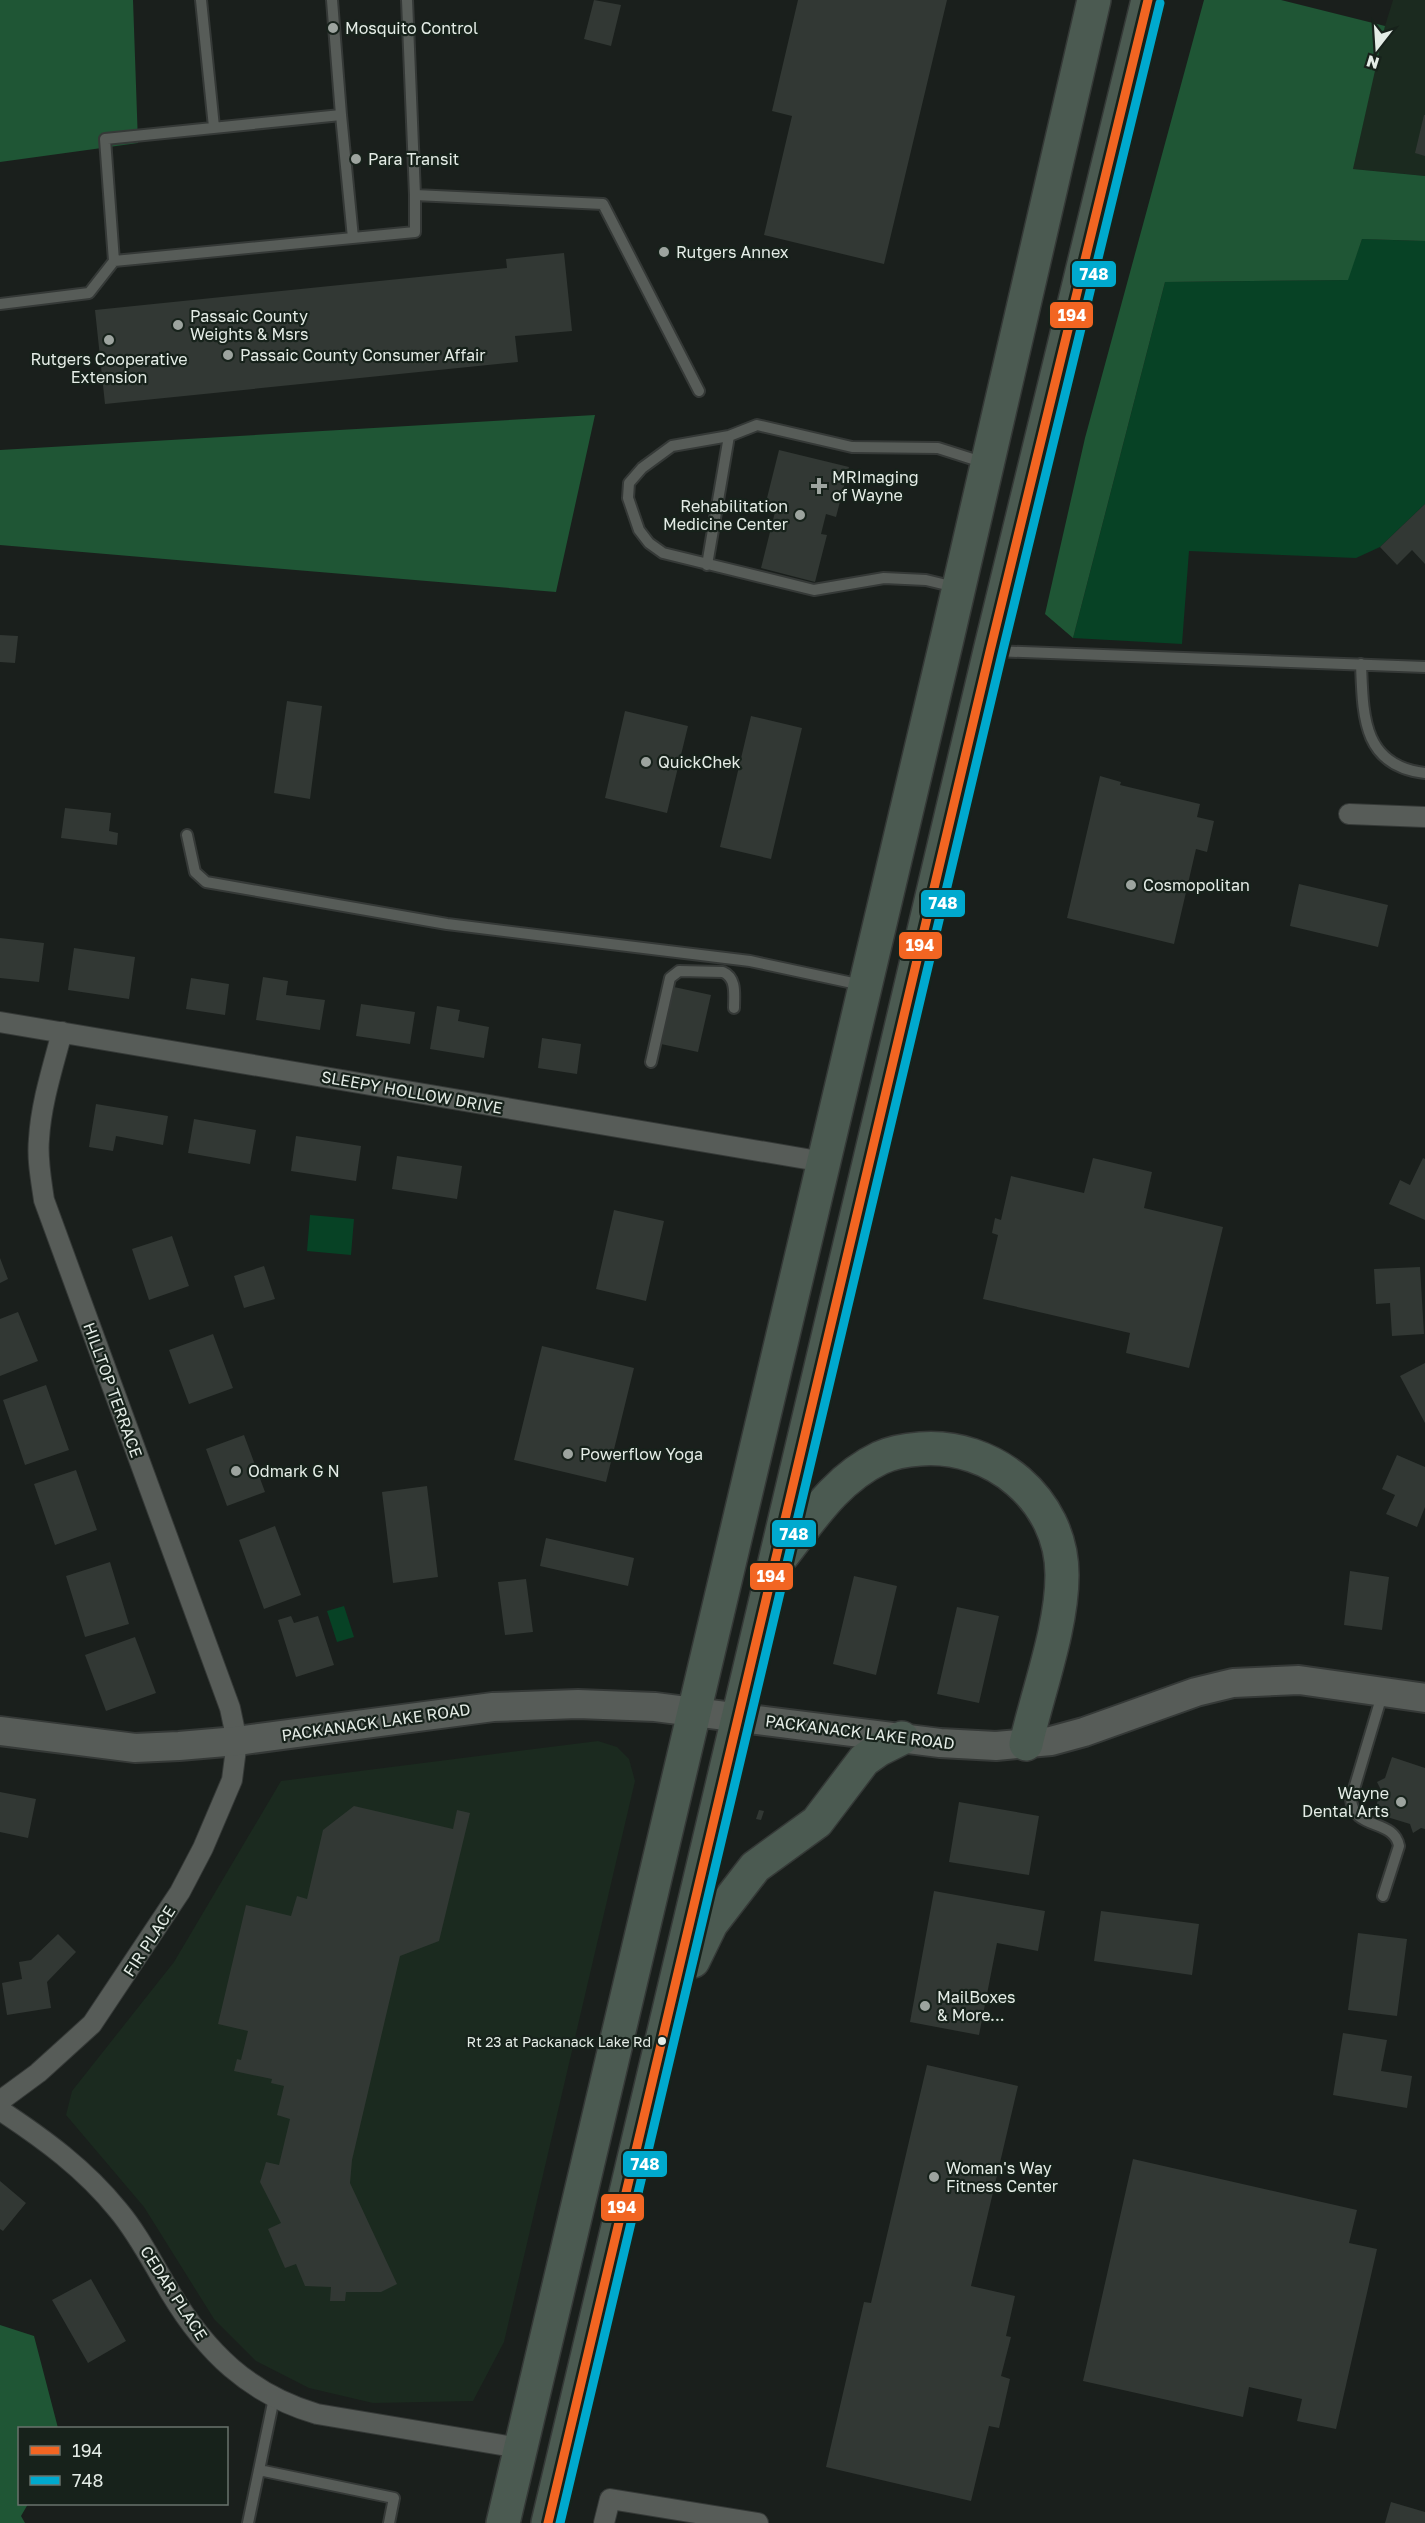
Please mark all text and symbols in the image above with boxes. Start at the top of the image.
place label: Mosquito Control [345,18,478,38]
north arrow [1347,18,1407,78]
marker: Mosquito Control [326,21,340,35]
text: N [1364,51,1381,74]
place label: Para Transit [368,149,459,169]
marker: Para Transit [349,152,363,166]
place label: Rutgers Annex [676,242,789,262]
marker: Rutgers Annex [657,245,671,259]
line badge: 748 [1071,260,1117,288]
text: 748 [1080,264,1108,284]
line badge: 194 [1049,301,1094,329]
text: 194 [1058,305,1086,325]
place label: Passaic County Weights & Msrs [190,306,308,344]
marker: Passaic County Weights & Msrs [171,318,185,332]
marker: Rutgers Cooperative Extension [102,333,116,347]
place label: Passaic County Consumer Affair [240,345,486,365]
marker: Passaic County Consumer Affair [221,348,235,362]
place label: Rutgers Cooperative Extension [30,349,188,387]
place label: MRImaging of Wayne [832,467,919,505]
marker: MRImaging of Wayne [810,477,828,495]
place label: Rehabilitation Medicine Center [663,496,788,534]
marker: Rehabilitation Medicine Center [793,508,807,522]
place label: QuickChek [658,752,741,772]
marker: QuickChek [639,755,653,769]
place label: Cosmopolitan [1143,875,1250,895]
marker: Cosmopolitan [1124,878,1138,892]
line badge: 748 [920,889,966,918]
text: 748 [929,893,957,913]
line badge: 194 [898,931,943,960]
text: 194 [906,935,934,955]
street label: SLEEPY HOLLOW DRIVE [320,1066,504,1118]
street label: HILLTOP TERRACE [79,1320,147,1460]
place label: Powerflow Yoga [580,1444,703,1464]
marker: Powerflow Yoga [561,1447,575,1461]
place label: Odmark G N [248,1461,340,1481]
marker: Odmark G N [229,1464,243,1478]
line badge: 748 [771,1519,817,1548]
text: 748 [780,1524,808,1544]
line badge: 194 [749,1562,794,1591]
text: 194 [757,1566,785,1586]
street label: PACKANACK LAKE ROAD [280,1699,472,1745]
street label: PACKANACK LAKE ROAD [764,1710,956,1754]
place label: Wayne Dental Arts [1302,1783,1389,1821]
marker: Wayne Dental Arts [1394,1795,1408,1809]
street label: FIR PLACE [119,1902,179,1980]
place label: MailBoxes & More... [937,1987,1015,2025]
marker: MailBoxes & More... [918,1999,932,2013]
place label: Rt 23 at Packanack Lake Rd [467,2033,651,2050]
marker: Rt 23 at Packanack Lake Rd [656,2035,668,2047]
line badge: 748 [622,2150,668,2178]
text: 748 [631,2154,659,2174]
place label: Woman's Way Fitness Center [946,2158,1058,2196]
marker: Woman's Way Fitness Center [927,2170,941,2184]
line badge: 194 [600,2193,645,2222]
text: 194 [608,2197,636,2217]
street label: CEDAR PLACE [136,2242,212,2344]
legend [18,2427,228,2505]
text: 194 [72,2439,103,2461]
text: 748 [72,2469,104,2491]

